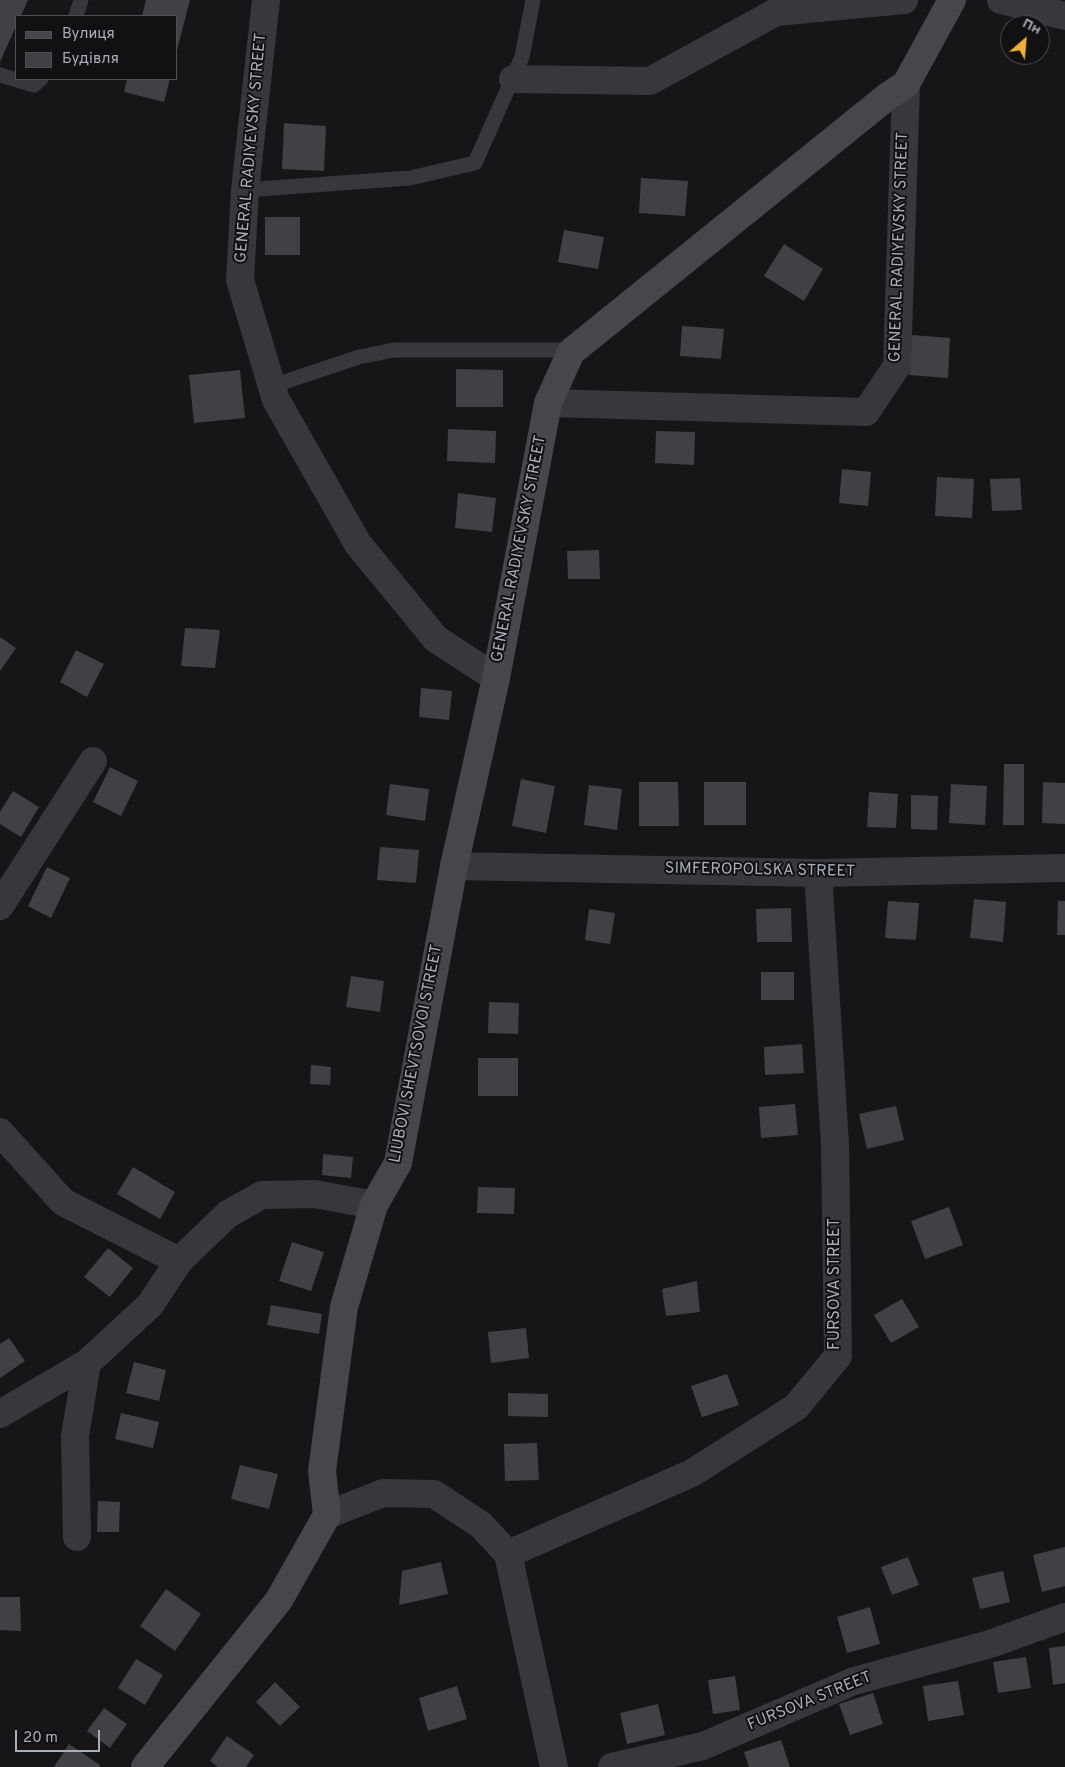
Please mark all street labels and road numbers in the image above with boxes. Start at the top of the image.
street label: GENERAL RADIYEVSKY STREET [232,32,272,264]
street label: GENERAL RADIYEVSKY STREET [886,131,914,363]
street label: GENERAL RADIYEVSKY STREET [489,434,551,664]
street label: SIMFEROPOLSKA STREET [665,860,855,882]
street label: LIUBOVI SHEVTSOVOI STREET [386,943,448,1165]
street label: FURSOVA STREET [826,1218,846,1350]
street label: FURSOVA STREET [745,1668,875,1736]

